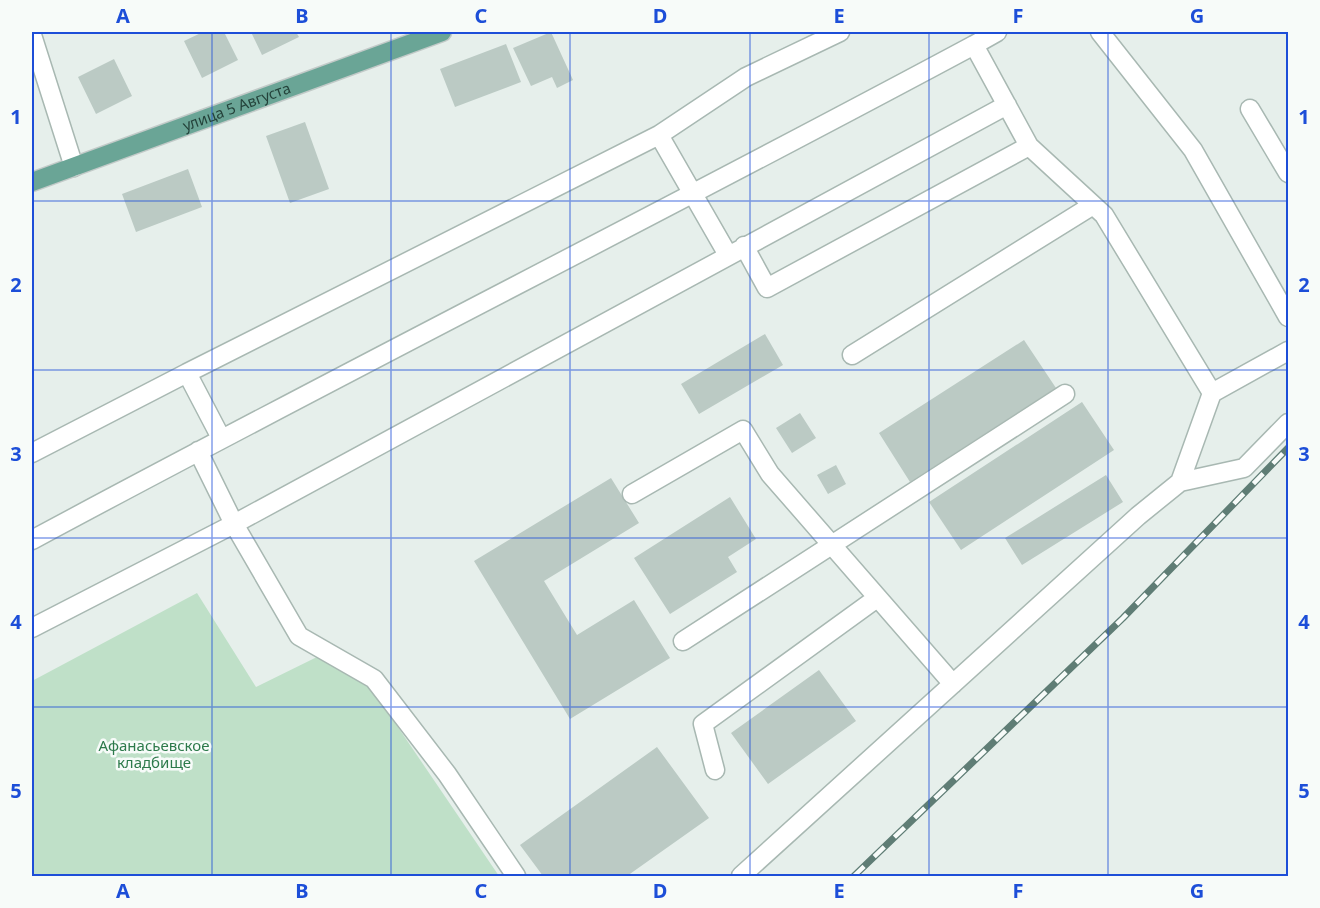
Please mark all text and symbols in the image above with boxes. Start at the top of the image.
text: A [116,2,130,29]
text: B [295,2,309,29]
text: C [475,2,488,29]
text: D [653,2,667,29]
text: E [833,2,845,29]
text: F [1013,2,1023,29]
text: G [1190,2,1204,29]
street label: улица 5 Августа [180,77,293,135]
text: 1 [10,103,22,130]
text: 1 [1298,103,1310,130]
text: 2 [10,271,22,298]
text: 2 [1298,271,1310,298]
text: 3 [10,440,22,467]
text: 3 [1298,440,1310,467]
text: 4 [10,608,22,635]
text: 4 [1298,608,1310,635]
park label: Афанасьевское кладбище [99,735,209,772]
text: 5 [10,777,22,804]
text: 5 [1298,777,1310,804]
text: A [116,877,130,904]
text: B [295,877,309,904]
text: C [475,877,488,904]
text: D [653,877,667,904]
text: E [833,877,845,904]
text: F [1013,877,1023,904]
text: G [1190,877,1204,904]

